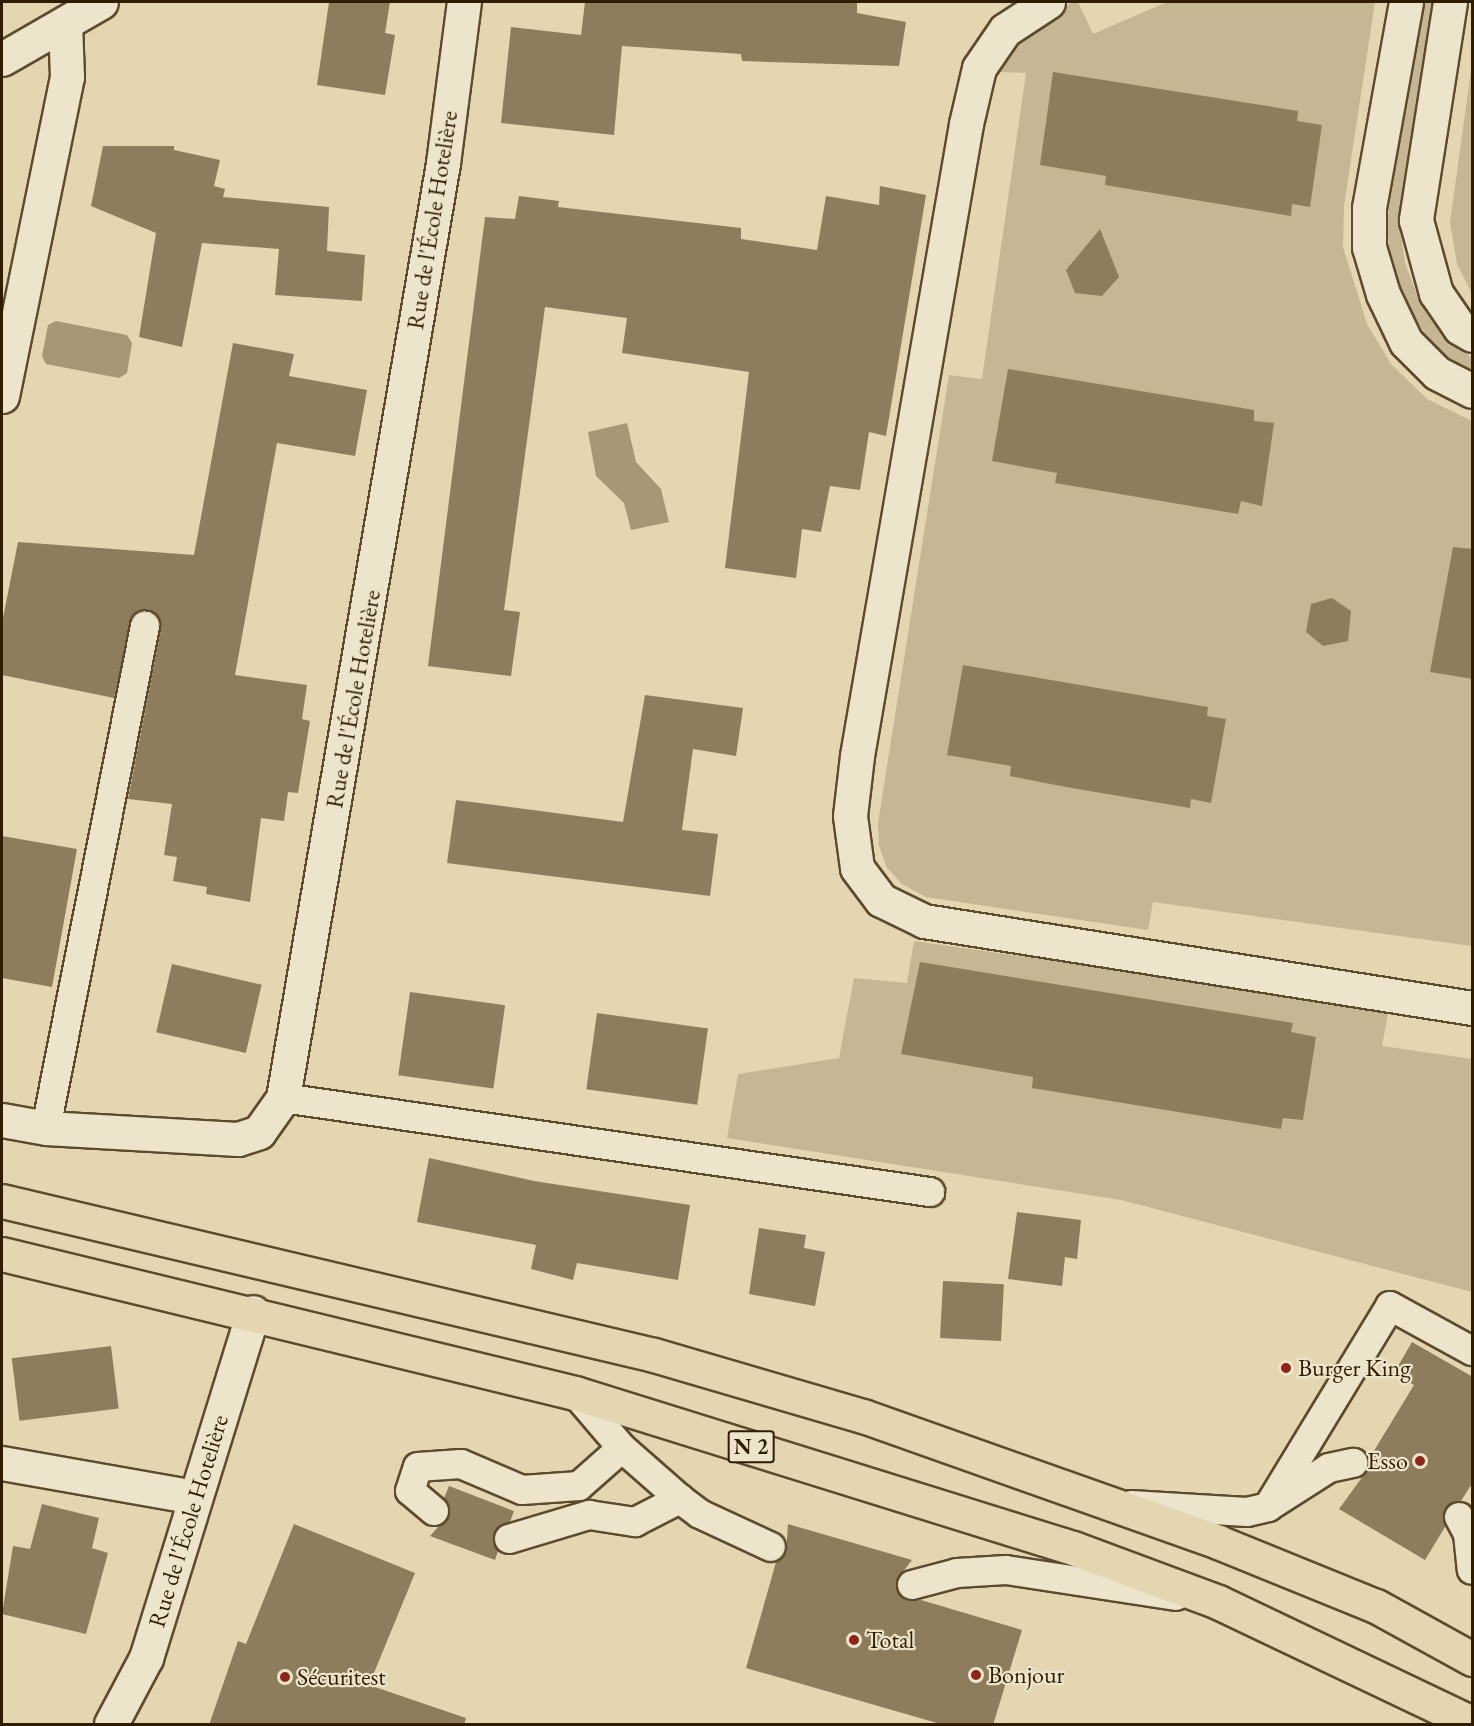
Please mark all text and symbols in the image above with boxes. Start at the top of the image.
street label: Rue de l'École Hotelière [400,109,464,331]
street label: Rue de l'École Hotelière [320,588,386,810]
place label: Burger King [1298,1354,1411,1382]
marker: Burger King [1279,1361,1293,1375]
street label: Rue de l'École Hotelière [142,1411,234,1631]
road number: N 2 [727,1428,775,1466]
place label: Esso [1367,1447,1408,1475]
marker: Esso [1413,1454,1427,1468]
place label: Total [866,1626,914,1654]
marker: Total [847,1633,861,1647]
place label: Bonjour [988,1661,1065,1689]
place label: Sécuritest [297,1663,386,1691]
marker: Bonjour [969,1668,983,1682]
marker: Sécuritest [278,1670,292,1684]

